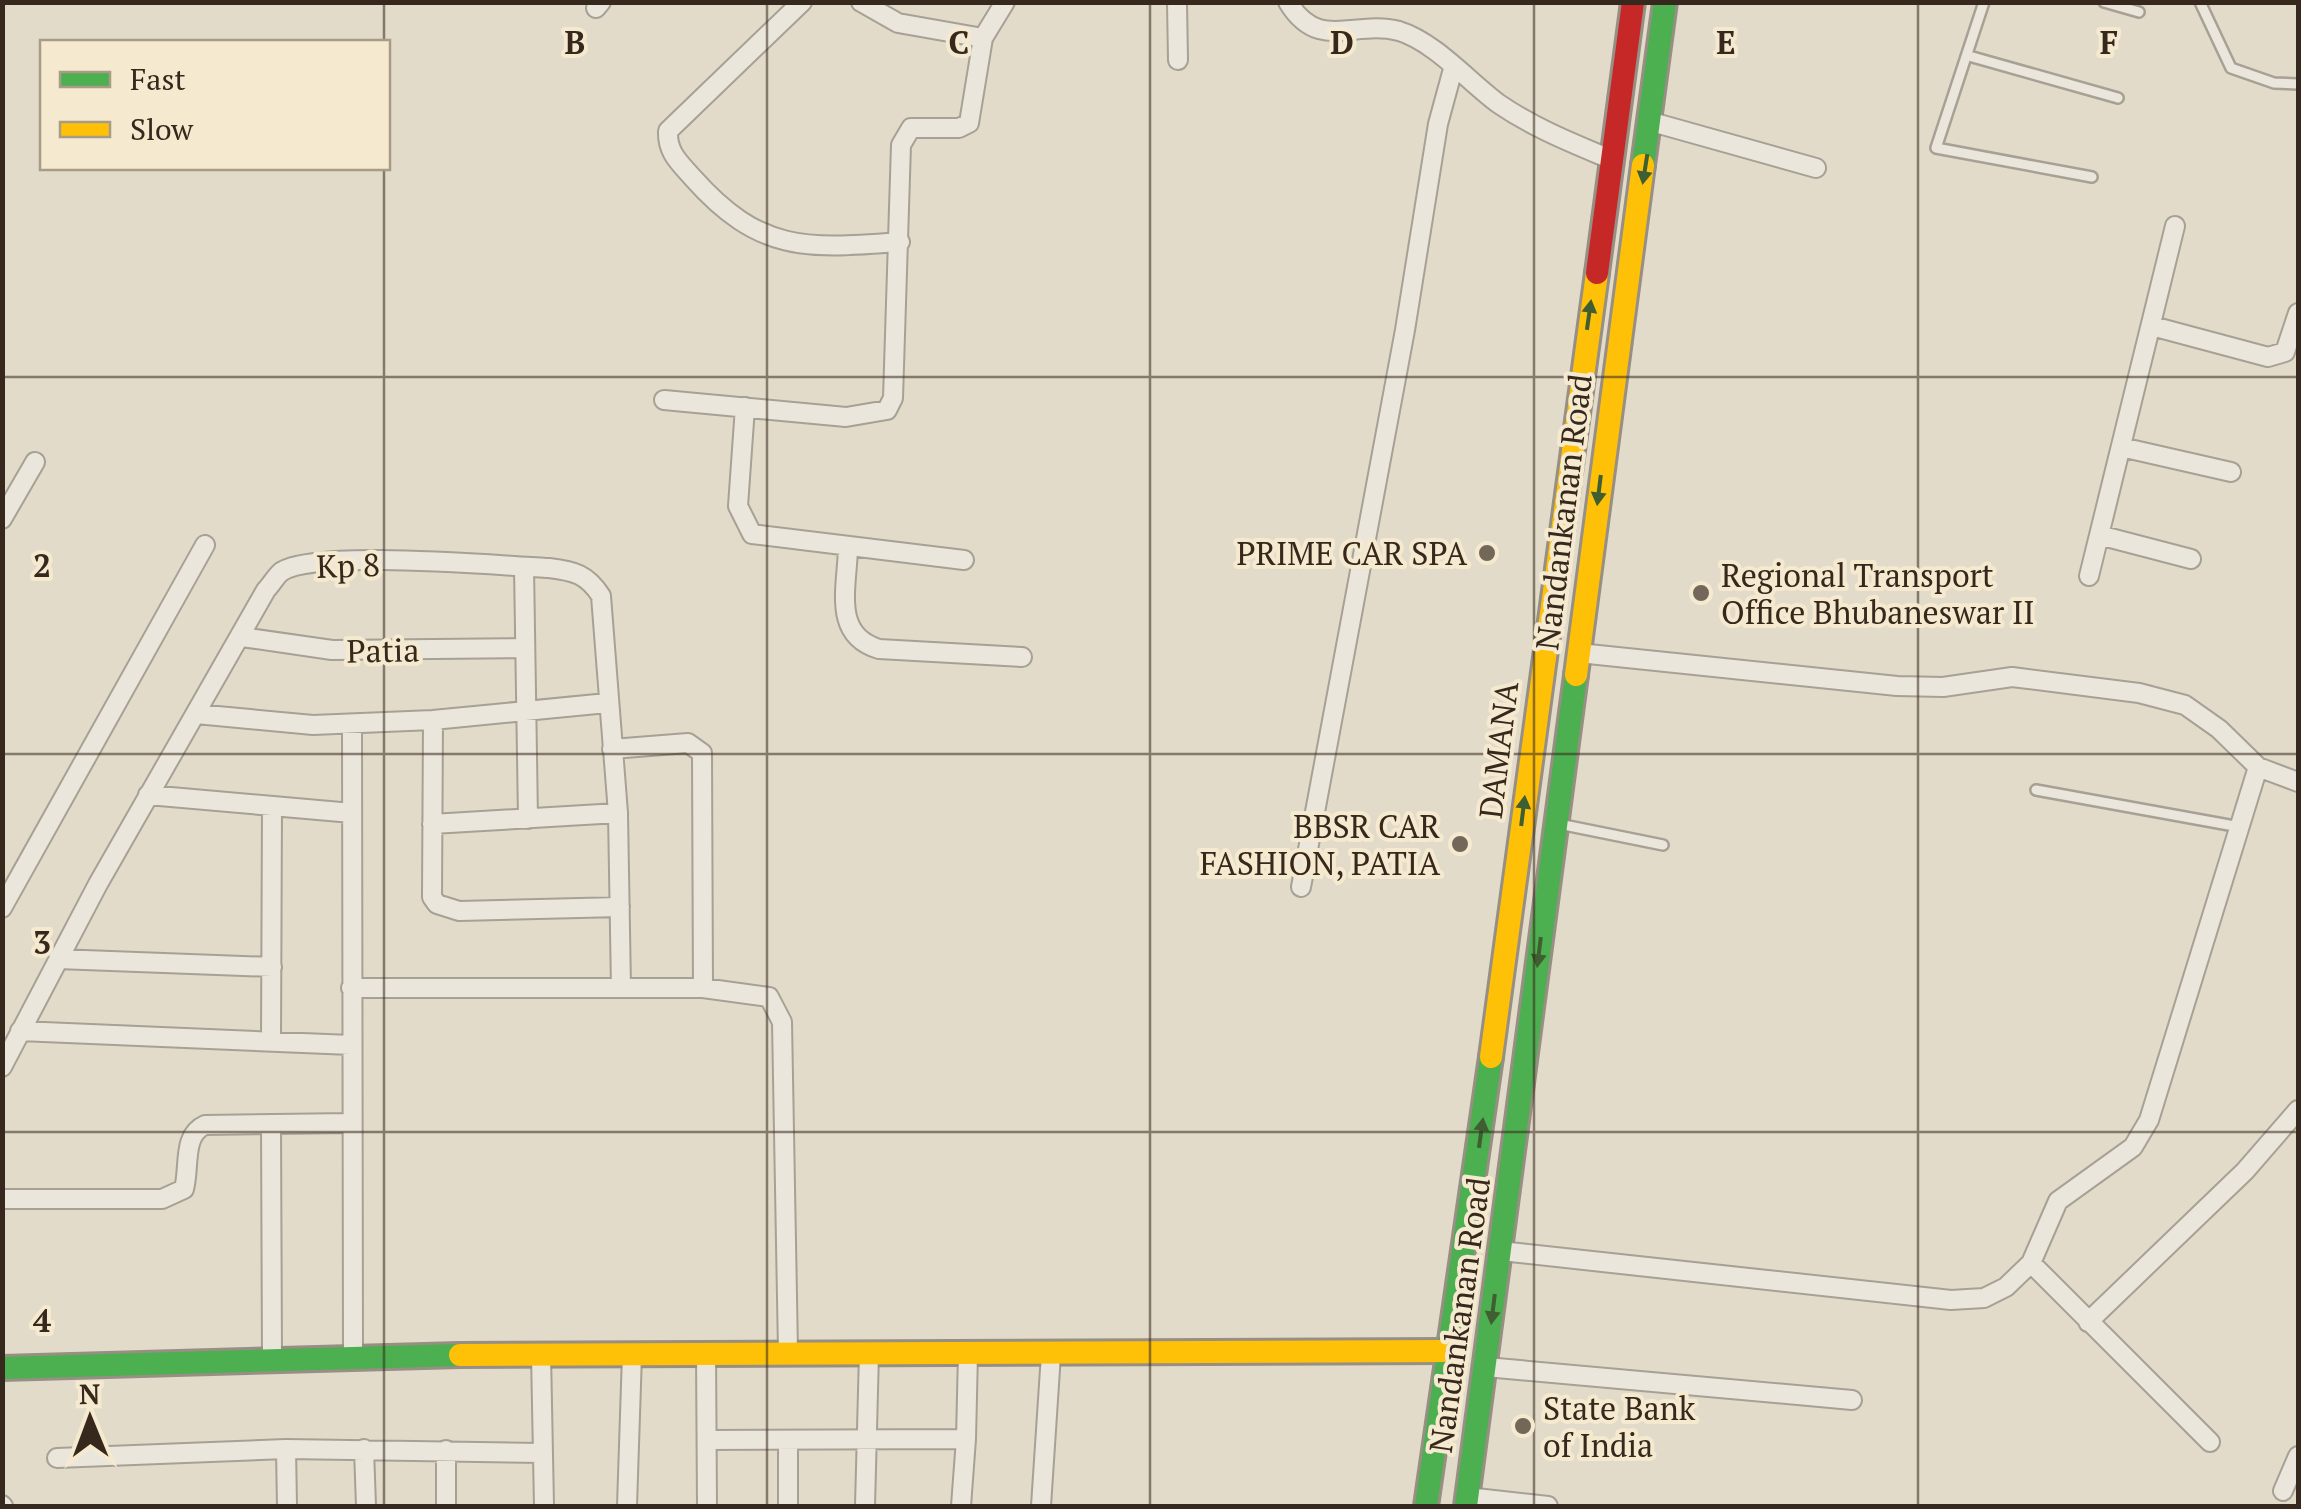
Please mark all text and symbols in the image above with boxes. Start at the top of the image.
text: B [565,21,585,63]
text: C [949,21,969,63]
text: D [1330,21,1354,63]
text: E [1716,21,1736,63]
text: F [2100,21,2118,63]
legend [40,40,390,170]
text: Fast [130,59,186,99]
text: Slow [130,109,194,149]
one-way arrow [1636,153,1652,185]
one-way arrow [1581,299,1597,331]
street label: Nandankanan Road [1525,371,1601,652]
one-way arrow [1591,475,1607,507]
place label: PRIME CAR SPA [1237,532,1467,574]
marker: PRIME CAR SPA [1476,542,1498,564]
street label: Kp 8 [315,543,381,587]
text: 2 [33,544,51,586]
place label: Regional Transport Office Bhubaneswar II [1721,554,2034,633]
marker: Regional Transport Office Bhubaneswar II [1690,582,1712,604]
street label: Patia [346,628,420,672]
street label: DAMANA [1469,679,1527,821]
one-way arrow [1515,795,1531,826]
place label: BBSR CAR FASHION, PATIA [1200,805,1441,884]
marker: BBSR CAR FASHION, PATIA [1449,833,1471,855]
text: 3 [33,921,51,963]
one-way arrow [1531,936,1547,968]
one-way arrow [1473,1117,1489,1148]
street label: Nandankanan Road [1419,1174,1499,1455]
one-way arrow [1485,1293,1501,1325]
text: 4 [33,1299,51,1341]
north arrow [40,1369,140,1469]
text: N [79,1375,100,1412]
place label: State Bank of India [1543,1387,1696,1466]
marker: State Bank of India [1512,1415,1534,1437]

